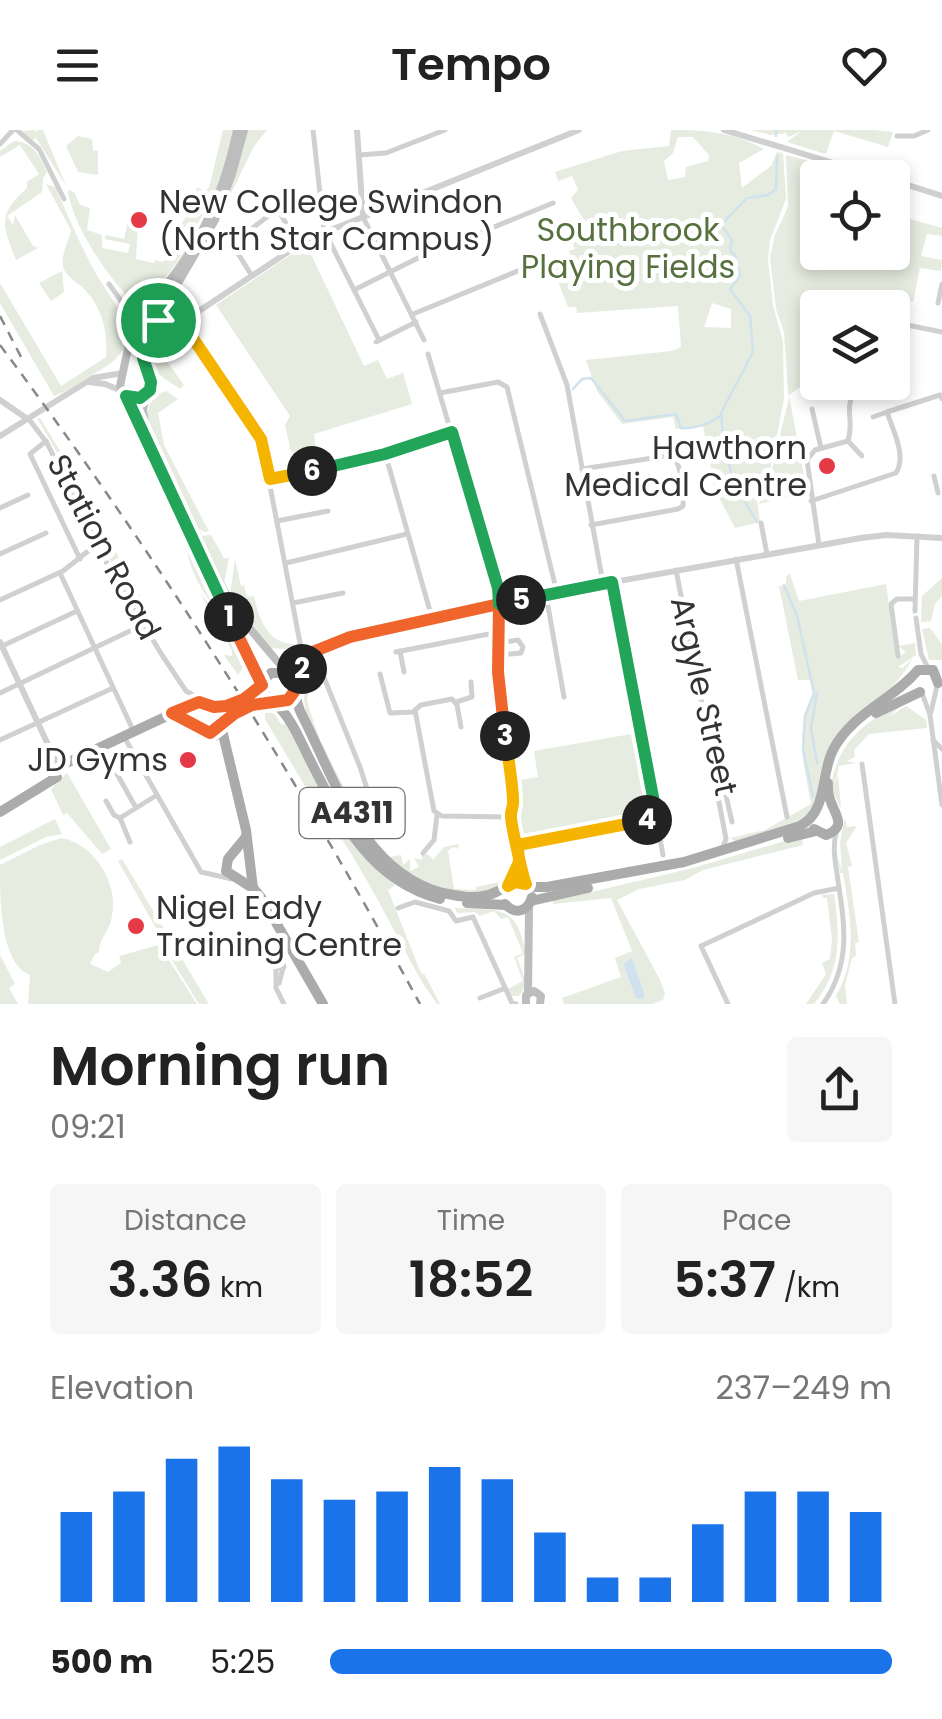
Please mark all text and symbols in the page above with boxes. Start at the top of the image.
text: Tempo [391,33,551,96]
icon: menu [50,38,105,93]
icon: heart [837,38,892,93]
map controls [800,160,910,400]
button: locate [800,160,910,270]
place label: New College Swindon (North Star Campus) [159,179,503,261]
park label: Southbrook Playing Fields [521,207,735,289]
marker: New College Swindon (North Star Campus) [128,209,150,231]
pin [116,278,201,363]
button: layers [800,290,910,400]
icon: arrive [131,293,186,348]
place label: Hawthorn Medical Centre [564,425,807,507]
street label: Station Road [37,446,172,648]
pin: 6 [287,446,337,496]
text: 6 [303,451,321,490]
marker: Hawthorn Medical Centre [816,455,838,477]
pin: 5 [496,575,546,625]
text: 5 [512,580,530,619]
pin: 1 [204,592,254,642]
street label: Argyle Street [660,592,749,800]
text: 1 [224,597,234,636]
pin: 2 [277,644,327,694]
text: 2 [294,649,310,688]
pin: 3 [480,711,530,761]
text: 3 [497,716,513,755]
place label: JD Gyms [27,737,168,782]
marker: JD Gyms [177,749,199,771]
road number: A4311 [300,788,404,838]
pin: 4 [622,795,672,845]
text: 4 [638,800,656,839]
place label: Nigel Eady Training Centre [156,885,402,967]
marker: Nigel Eady Training Centre [125,915,147,937]
text: Morning run [50,1027,390,1104]
button: share [787,1037,892,1142]
text: 09:21 [50,1104,126,1149]
text: Distance [124,1201,247,1240]
text: Time [437,1201,505,1240]
text: Pace [722,1201,791,1240]
text: 3.36 [108,1244,212,1315]
text: 18:52 [409,1244,533,1315]
text: 5:37 [673,1244,776,1315]
text: km [212,1268,263,1307]
text: /km [776,1268,840,1307]
text: Elevation [50,1365,194,1410]
text: 237–249 m [715,1365,892,1410]
text: 500 m [50,1639,153,1684]
text: 5:25 [210,1639,275,1684]

